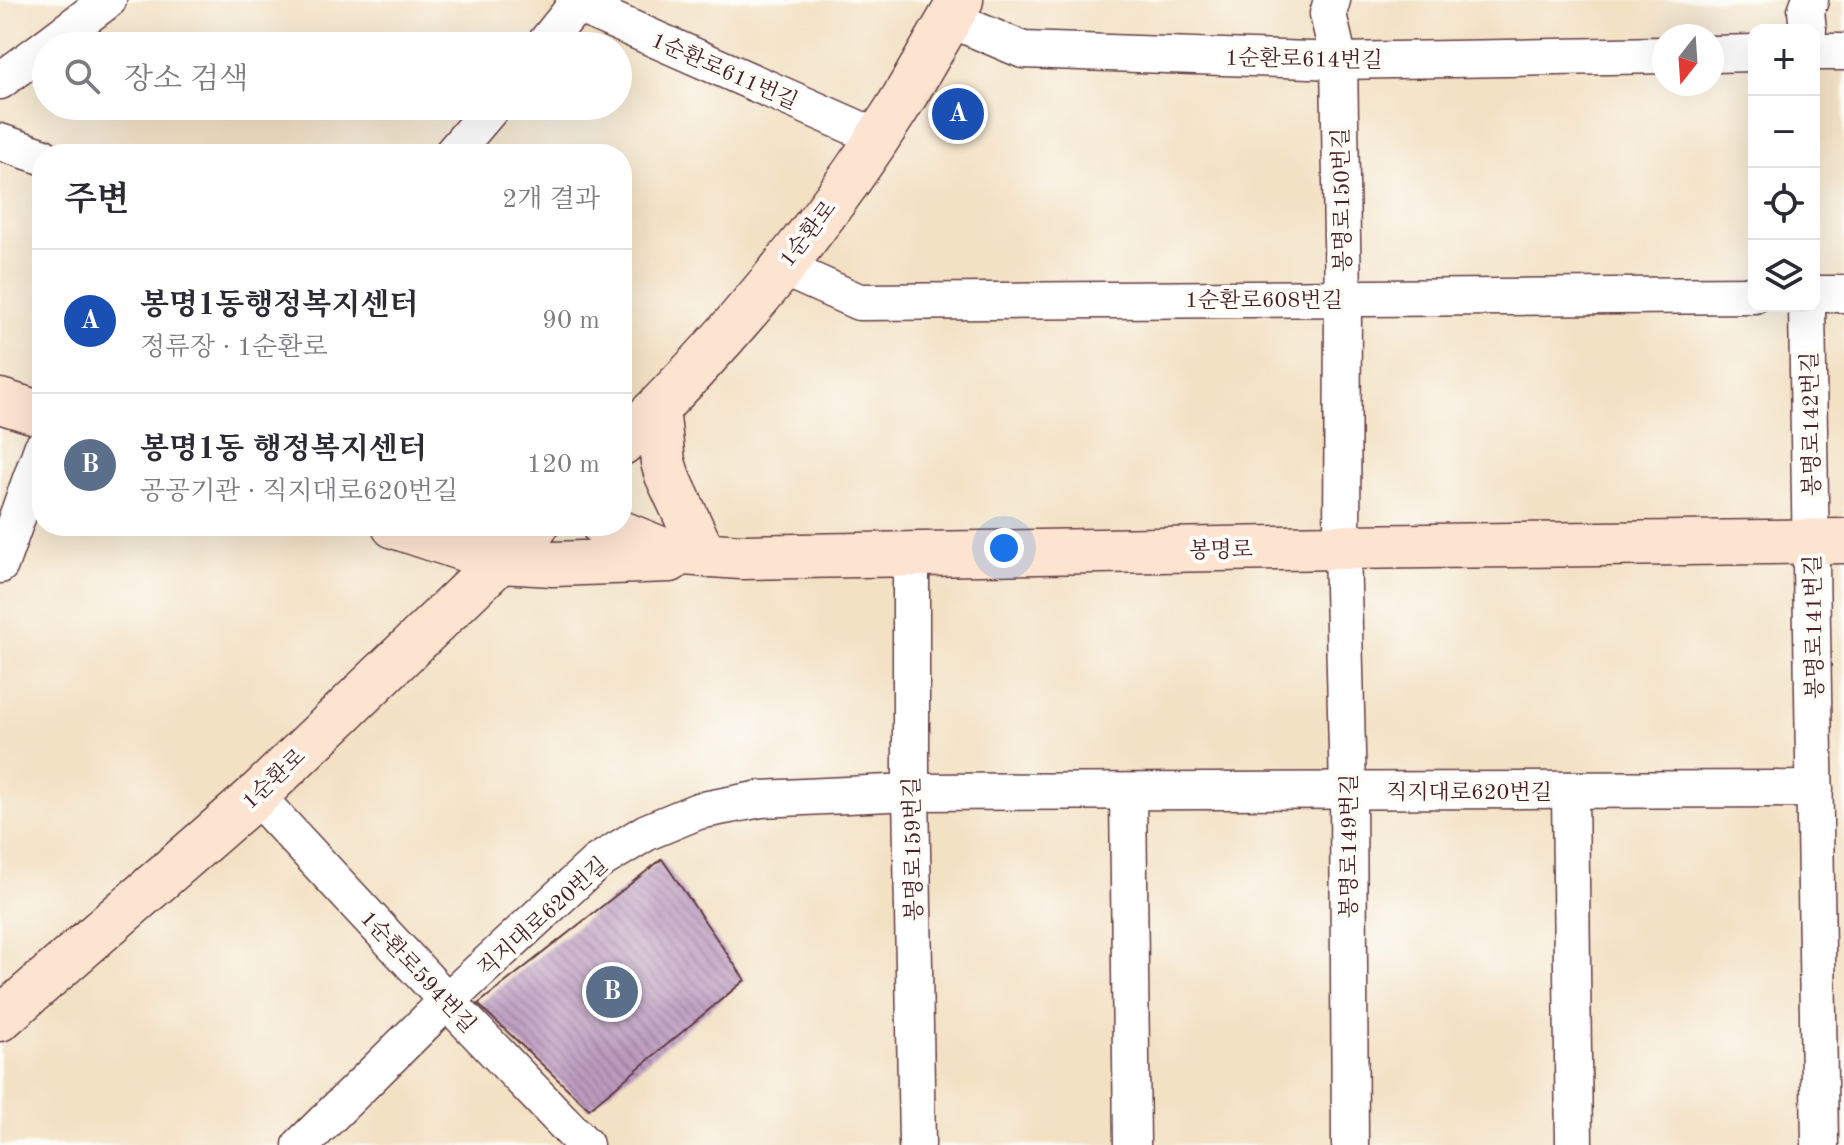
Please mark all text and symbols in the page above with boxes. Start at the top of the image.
north arrow [1652,24,1724,96]
map controls [1748,24,1820,312]
button: + [1748,24,1820,96]
street label: 1순환로611번길 [648,28,801,114]
search box [32,32,632,120]
street label: 1순환로614번길 [1225,46,1383,72]
icon: search [60,54,104,98]
text: 장소 검색 [124,65,248,95]
pin: A [932,84,984,144]
button: − [1748,96,1820,168]
street label: 봉명로150번길 [1329,128,1355,272]
button: locate [1748,168,1820,240]
text: 주변 [64,184,130,218]
text: 2개 결과 [502,187,600,213]
street label: 1순환로 [775,196,841,271]
button: layers [1748,240,1820,312]
street label: 1순환로608번길 [1185,288,1343,312]
text: 봉명1동행정복지센터 [140,291,418,321]
text: A [80,308,100,334]
text: 90 m [542,308,600,334]
text: 정류장 · 1순환로 [140,335,328,361]
street label: 봉명로142번길 [1798,352,1824,496]
text: 봉명1동 행정복지센터 [140,435,427,465]
text: B [81,452,99,478]
text: 120 m [527,452,600,478]
text: 공공기관 · 직지대로620번길 [140,479,458,505]
your location [984,528,1024,568]
street label: 봉명로 [1189,537,1253,563]
street label: 봉명로141번길 [1801,555,1827,699]
street label: 1순환로 [238,744,310,814]
street label: 봉명로149번길 [1337,774,1361,918]
street label: 봉명로159번길 [900,777,926,921]
street label: 직지대로620번길 [1386,781,1552,804]
street label: 직지대로620번길 [474,853,612,981]
street label: 1순환로594번길 [356,906,481,1037]
pin: B [586,962,638,1022]

